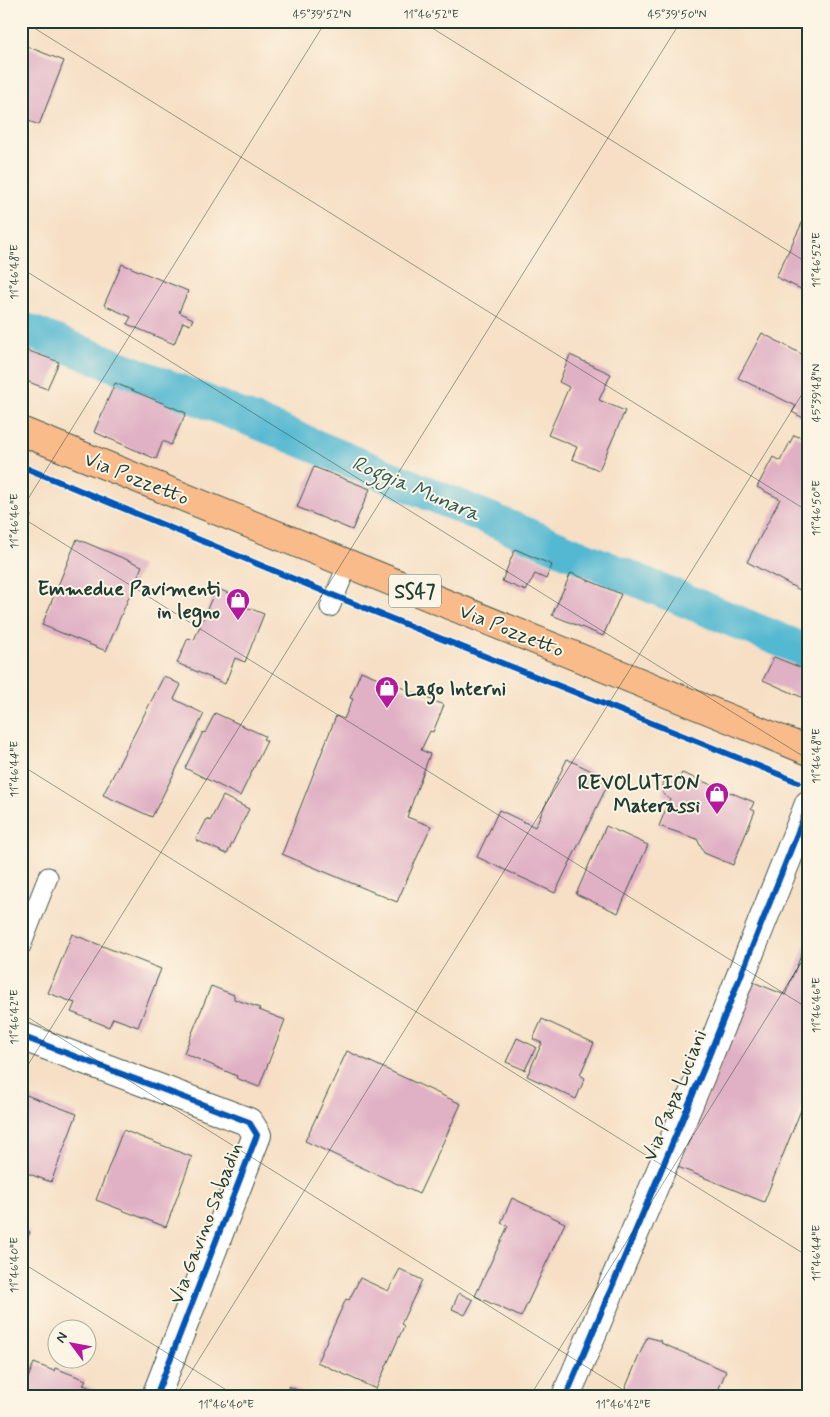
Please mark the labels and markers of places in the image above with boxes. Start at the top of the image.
place label: Emmedue Pavimenti in legno [37,576,220,628]
shop icon: Emmedue Pavimenti in legno [225,587,251,621]
shop icon: Lago Interni [374,675,400,709]
place label: Lago Interni [404,676,506,705]
place label: REVOLUTION Materassi [578,770,700,820]
shop icon: REVOLUTION Materassi [704,781,730,815]

